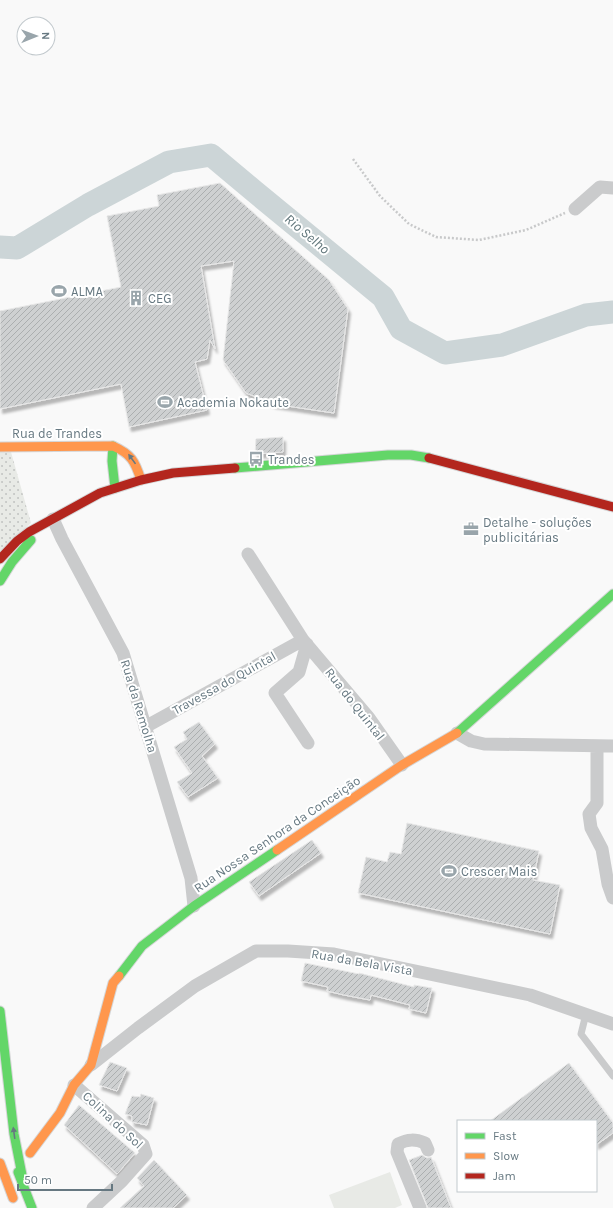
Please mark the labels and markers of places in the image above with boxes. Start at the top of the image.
sports icon: ALMA [50,282,68,300]
place label: ALMA [71,284,104,299]
building icon: CEG [127,289,145,307]
place label: CEG [148,291,172,306]
sports icon: Academia Nokaute [156,393,174,411]
place label: Academia Nokaute [177,395,289,410]
bus stop icon: Trandes [247,450,265,468]
place label: Trandes [268,452,315,467]
place label: Detalhe - soluções publicitárias [483,515,592,545]
office icon: Detalhe - soluções publicitárias [462,520,480,538]
sports icon: Crescer Mais [440,862,458,880]
place label: Crescer Mais [461,864,537,879]

